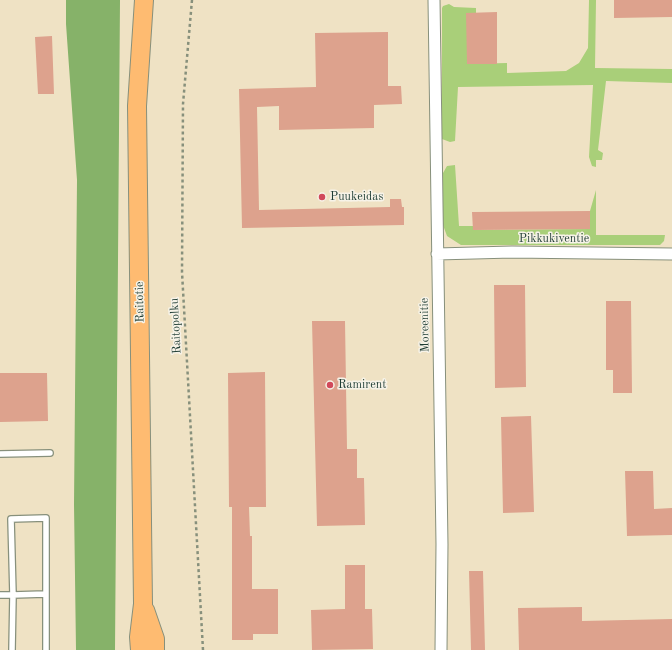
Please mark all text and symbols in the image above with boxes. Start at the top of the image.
place label: Puukeidas [330,190,383,204]
marker: Puukeidas [317,192,327,202]
street label: Pikkukiventie [519,232,589,246]
street label: Raitotie [132,281,148,323]
street label: Raitopolku [167,298,185,354]
street label: Moreenitie [417,298,433,352]
place label: Ramirent [338,378,386,392]
marker: Ramirent [325,380,335,390]

